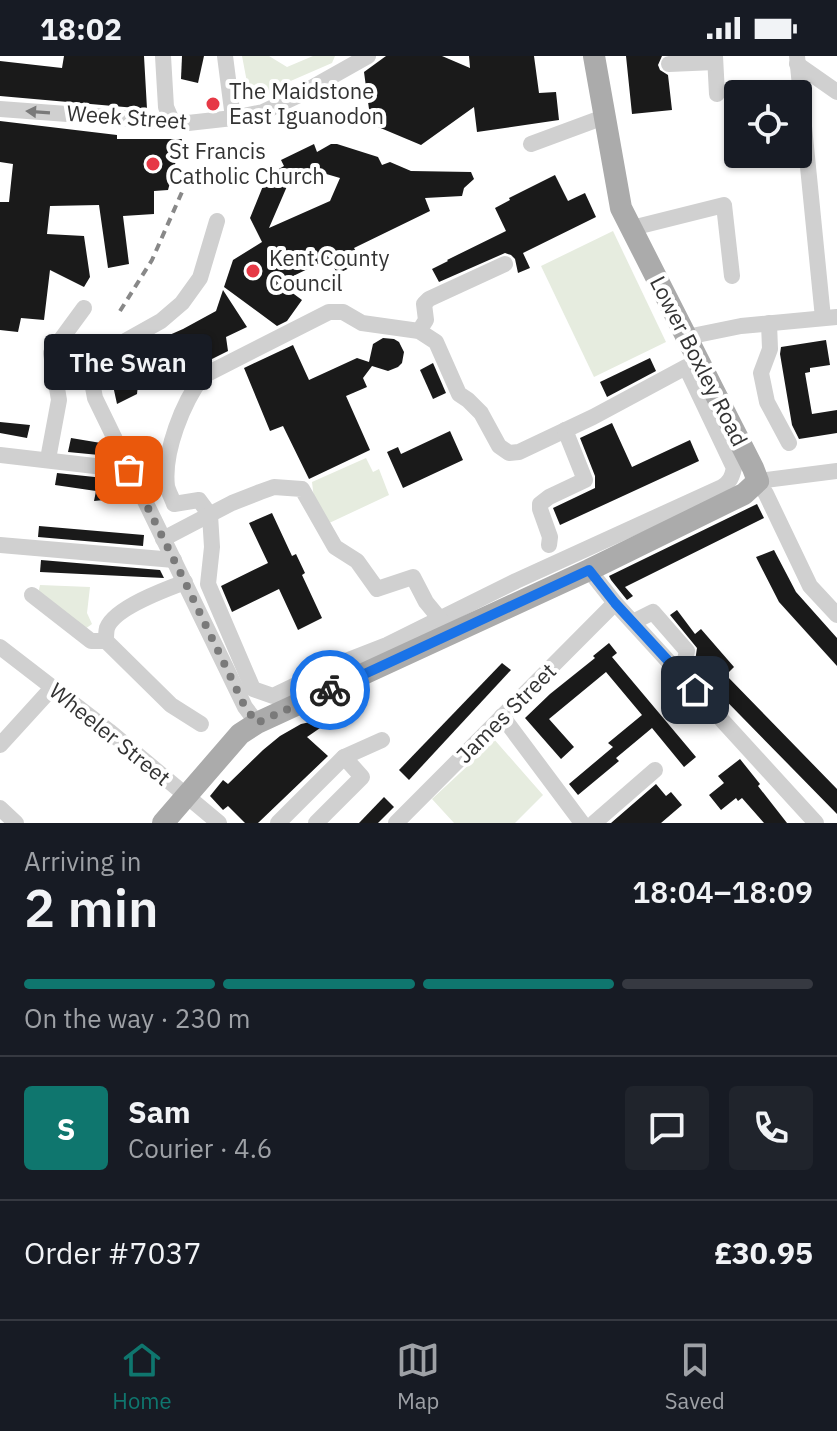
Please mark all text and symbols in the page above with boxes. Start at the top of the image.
text: 18:02 [40,9,122,48]
place label: The Maidstone East Iguanodon [229,76,384,130]
map controls [724,80,812,168]
button: locate [724,80,812,168]
marker: The Maidstone East Iguanodon [204,95,222,113]
street label: Week Street [66,98,188,135]
one-way arrow [25,105,50,118]
place label: St Francis Catholic Church [169,136,325,190]
marker: St Francis Catholic Church [144,155,162,173]
place label: Kent County Council [269,243,390,297]
marker: Kent County Council [244,262,262,280]
street label: Lower Boxley Road [644,271,755,451]
callout: The Swan [45,334,213,390]
text: The Swan [69,345,187,379]
pin [95,436,163,504]
icon: bag [107,448,151,492]
courier [290,650,370,730]
street label: James Street [449,656,562,769]
pin [661,656,729,724]
icon: bike [308,668,352,712]
icon: home [673,668,717,712]
street label: Wheeler Street [44,676,177,791]
text: Arriving in [24,844,141,878]
text: 18:04–18:09 [632,872,813,911]
text: 2 min [24,874,159,941]
text: On the way · 230 m [24,1001,250,1035]
button: chat [625,1086,709,1170]
button: phone [729,1086,813,1170]
text: Sam [128,1092,191,1131]
text: S [57,1109,75,1148]
text: Courier · 4.6 [128,1131,272,1165]
text: Order #7037 [24,1233,201,1272]
text: £30.95 [714,1233,813,1272]
tab: Home [112,1338,172,1415]
tab: Map [396,1338,440,1415]
tab: Saved [665,1338,725,1415]

